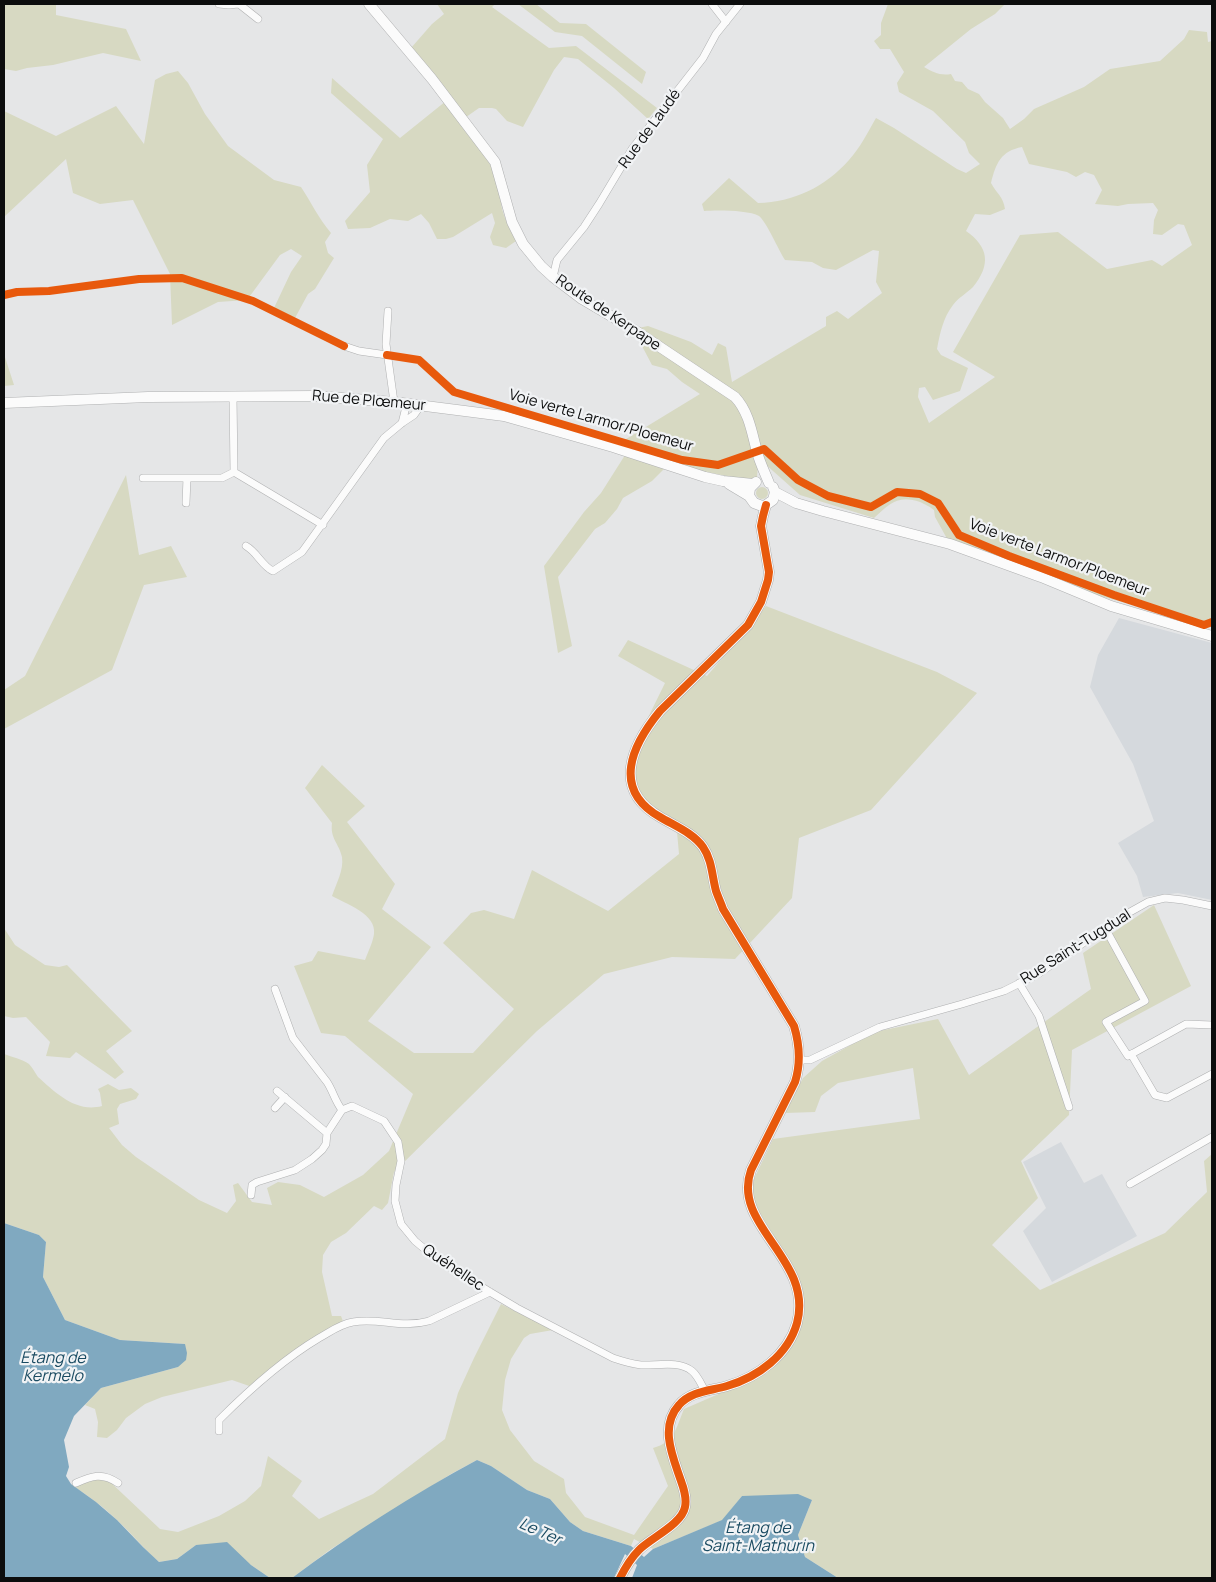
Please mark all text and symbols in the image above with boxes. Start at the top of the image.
street label: Rue de Laudé [615,86,685,172]
street label: Route de Kerpape [552,271,664,355]
street label: Voie verte Larmor/Ploemeur [507,386,695,456]
street label: Rue de Plœmeur [311,387,427,415]
street label: Voie verte Larmor/Ploemeur [967,515,1151,601]
street label: Rue Saint-Tugdual [1017,906,1135,988]
street label: Quéhellec [419,1241,487,1295]
water label: Étang de Kermélo [20,1349,86,1387]
water label: Le Ter [516,1514,564,1550]
water label: Étang de Saint-Mathurin [702,1519,814,1557]

